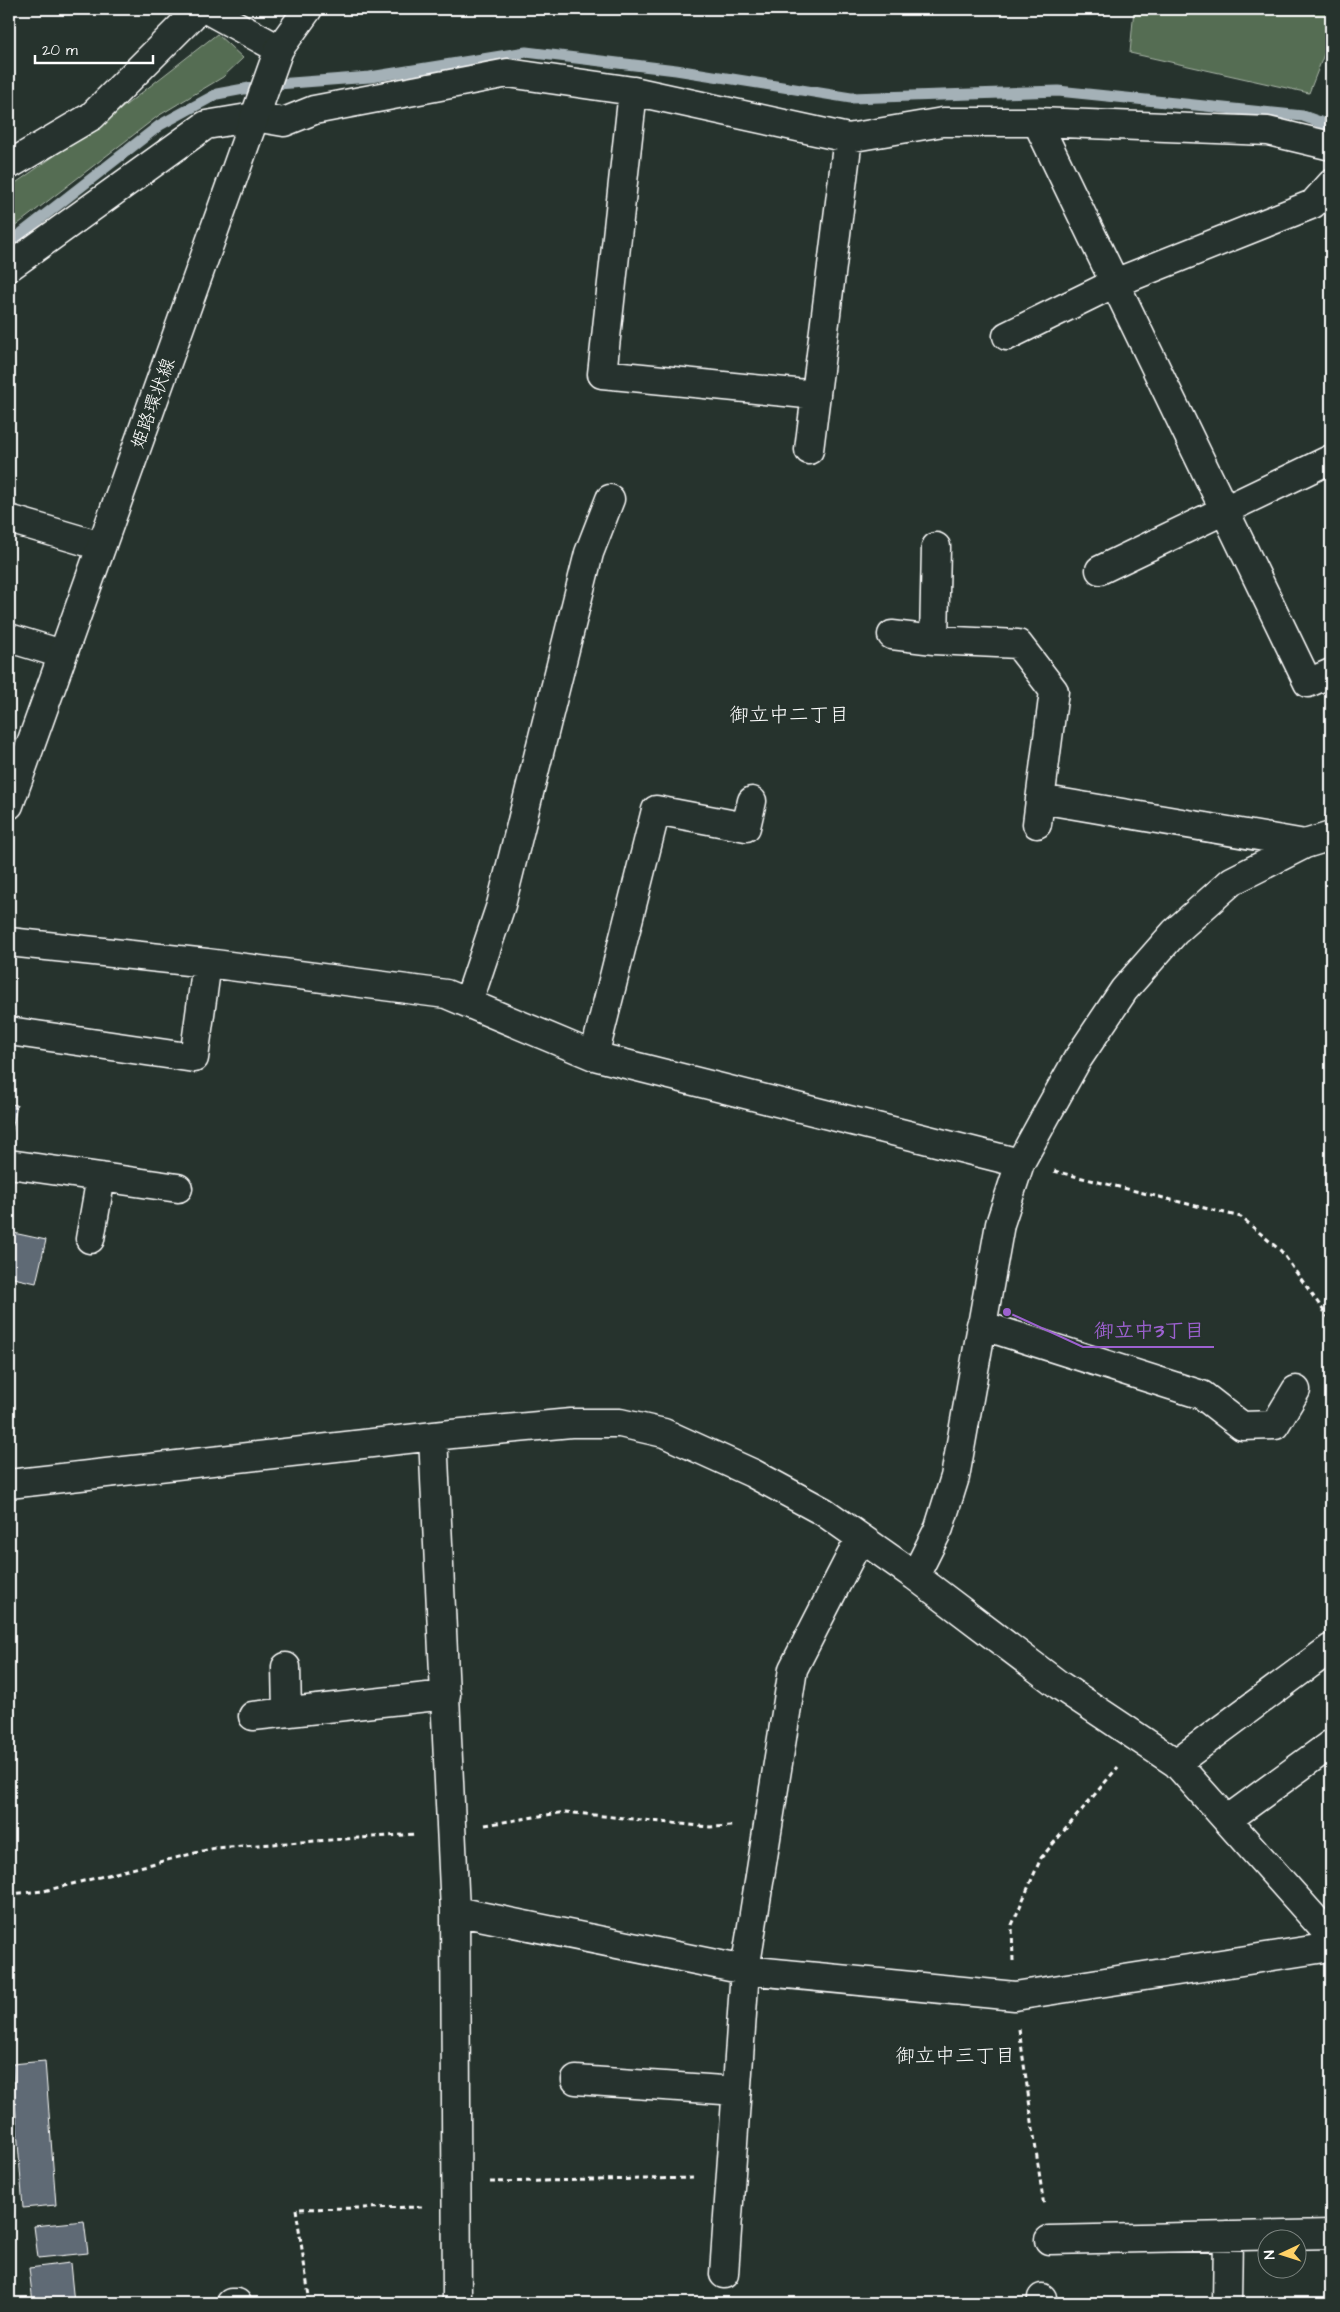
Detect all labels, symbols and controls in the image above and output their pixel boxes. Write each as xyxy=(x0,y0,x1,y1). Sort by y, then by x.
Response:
scale bar xyxy=(35,32,152,64)
text: 20 m xyxy=(42,40,78,61)
street label: 姫路環状線 xyxy=(124,354,182,453)
district label: 御立中二丁目 xyxy=(729,701,849,729)
callout: 御立中3丁目 xyxy=(1083,1312,1214,1347)
text: 御立中3丁目 xyxy=(1094,1317,1204,1345)
district label: 御立中三丁目 xyxy=(895,2042,1015,2070)
north arrow xyxy=(1258,2230,1308,2280)
text: N xyxy=(1260,2250,1280,2260)

